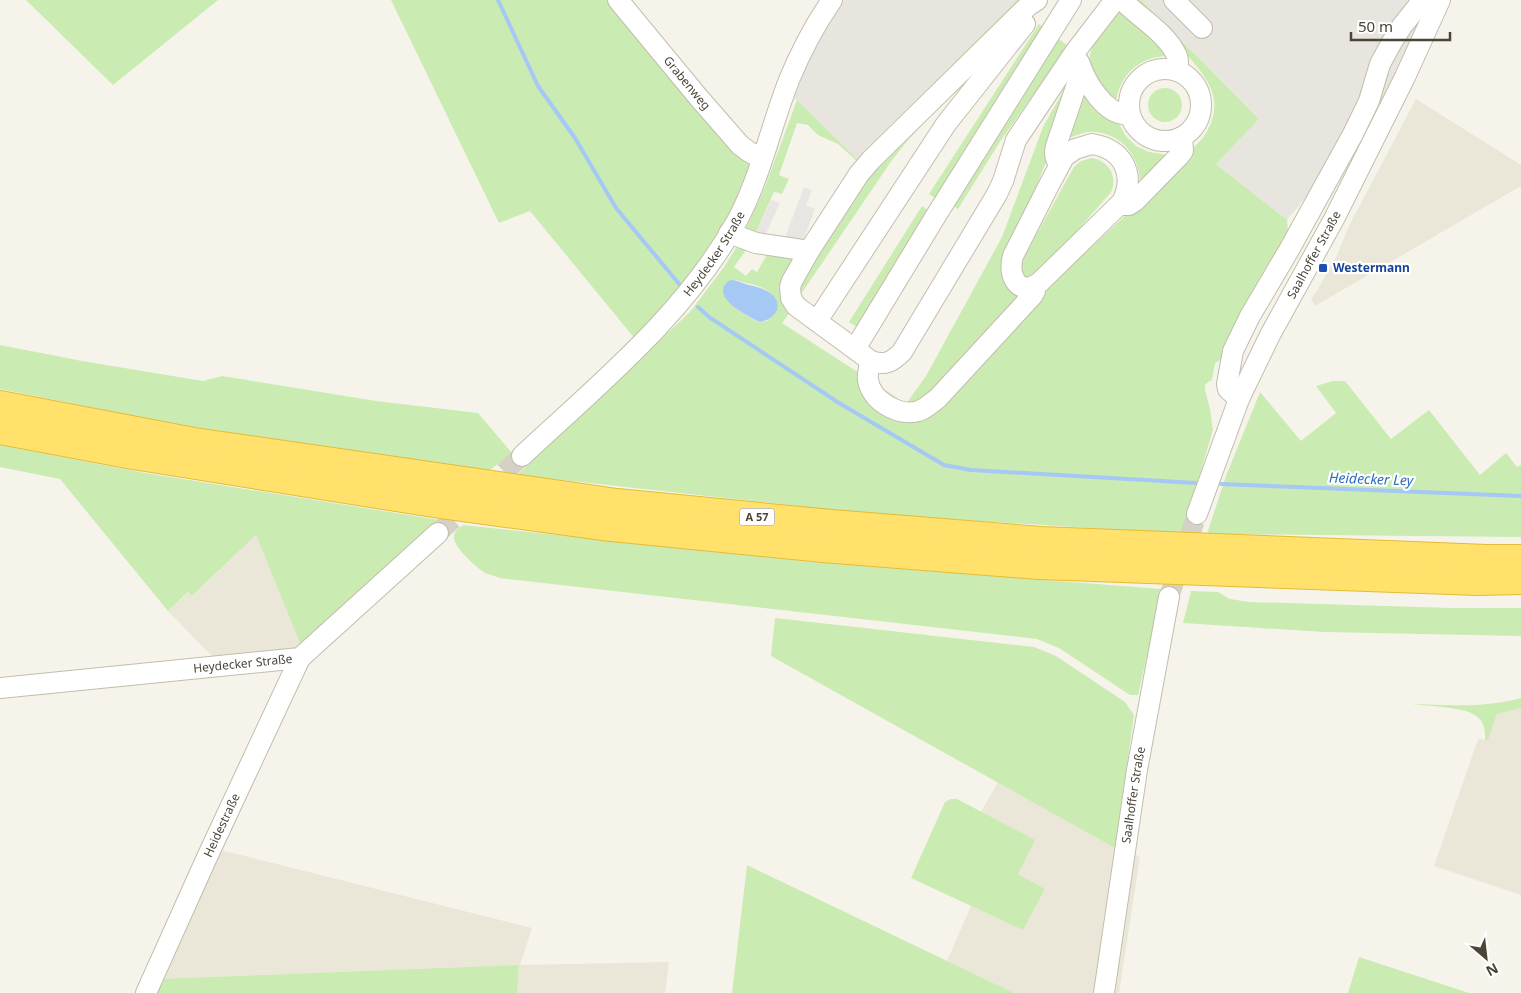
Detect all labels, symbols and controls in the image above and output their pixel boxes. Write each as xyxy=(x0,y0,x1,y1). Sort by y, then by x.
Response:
scale bar xyxy=(1351,10,1450,42)
text: 50 m xyxy=(1358,16,1393,36)
street label: Grabenweg xyxy=(660,52,715,113)
street label: Heydecker Straße xyxy=(679,208,749,300)
street label: Saalhoffer Straße xyxy=(1283,208,1345,302)
place label: Westermann xyxy=(1333,259,1410,276)
marker: Westermann xyxy=(1317,262,1329,274)
water label: Heidecker Ley xyxy=(1329,468,1415,490)
road number: A 57 xyxy=(740,508,774,526)
street label: Heydecker Straße xyxy=(192,650,293,677)
street label: Saalhoffer Straße xyxy=(1117,745,1149,845)
street label: Heidestraße xyxy=(199,790,244,860)
north arrow xyxy=(1461,933,1511,983)
text: N xyxy=(1483,959,1502,981)

